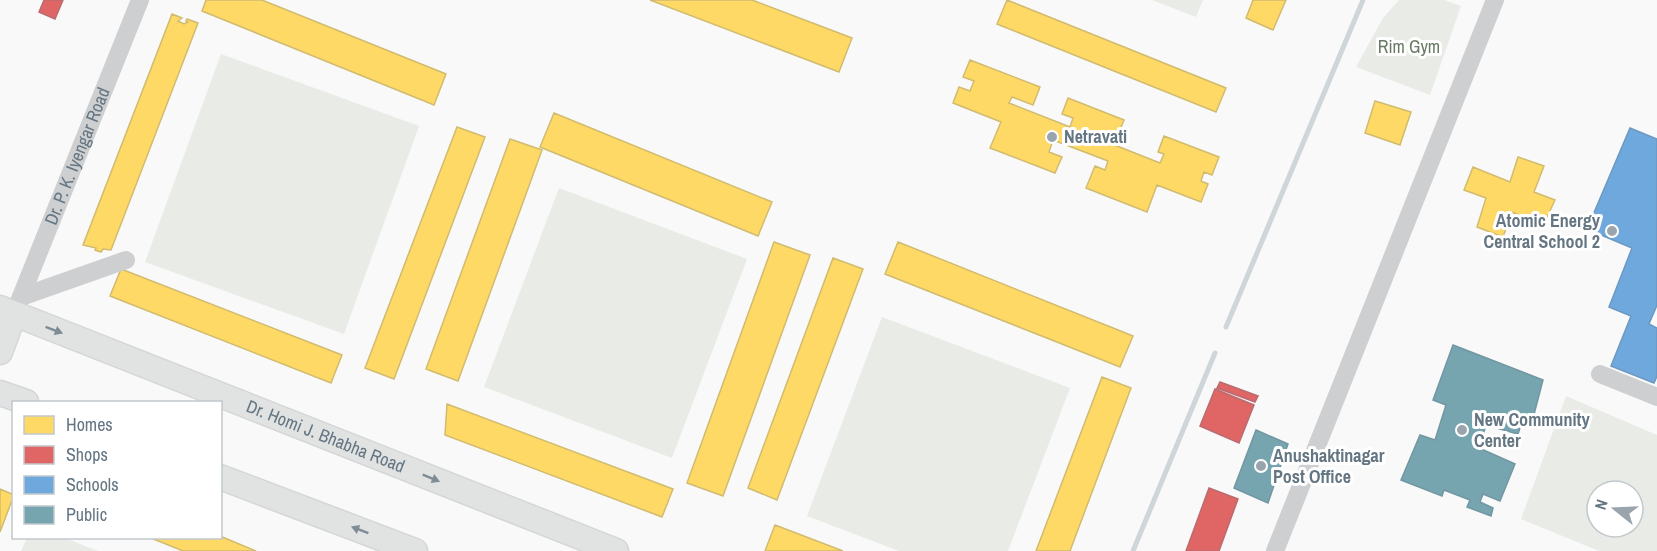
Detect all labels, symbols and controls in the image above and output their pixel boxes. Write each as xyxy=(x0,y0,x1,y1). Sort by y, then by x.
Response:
park label: Rim Gym xyxy=(1378,34,1440,59)
street label: Dr. P. K. Iyengar Road xyxy=(38,84,116,228)
place label: Netravati xyxy=(1064,124,1127,149)
marker: Netravati xyxy=(1045,130,1059,144)
place label: Atomic Energy Central School 2 xyxy=(1484,208,1601,254)
marker: Atomic Energy Central School 2 xyxy=(1605,224,1619,238)
one-way arrow xyxy=(46,325,64,335)
street label: Dr. Homi J. Bhabha Road xyxy=(243,393,409,478)
legend xyxy=(12,401,222,539)
place label: New Community Center xyxy=(1474,407,1590,453)
text: Homes xyxy=(66,412,113,437)
marker: New Community Center xyxy=(1455,423,1469,437)
text: Shops xyxy=(66,442,108,467)
place label: Anushaktinagar Post Office xyxy=(1273,443,1385,489)
marker: Anushaktinagar Post Office xyxy=(1254,459,1268,473)
text: Schools xyxy=(66,472,119,497)
one-way arrow xyxy=(423,473,441,483)
north arrow xyxy=(1585,479,1645,539)
text: N xyxy=(1589,496,1613,512)
text: Public xyxy=(66,502,107,527)
one-way arrow xyxy=(351,525,369,535)

